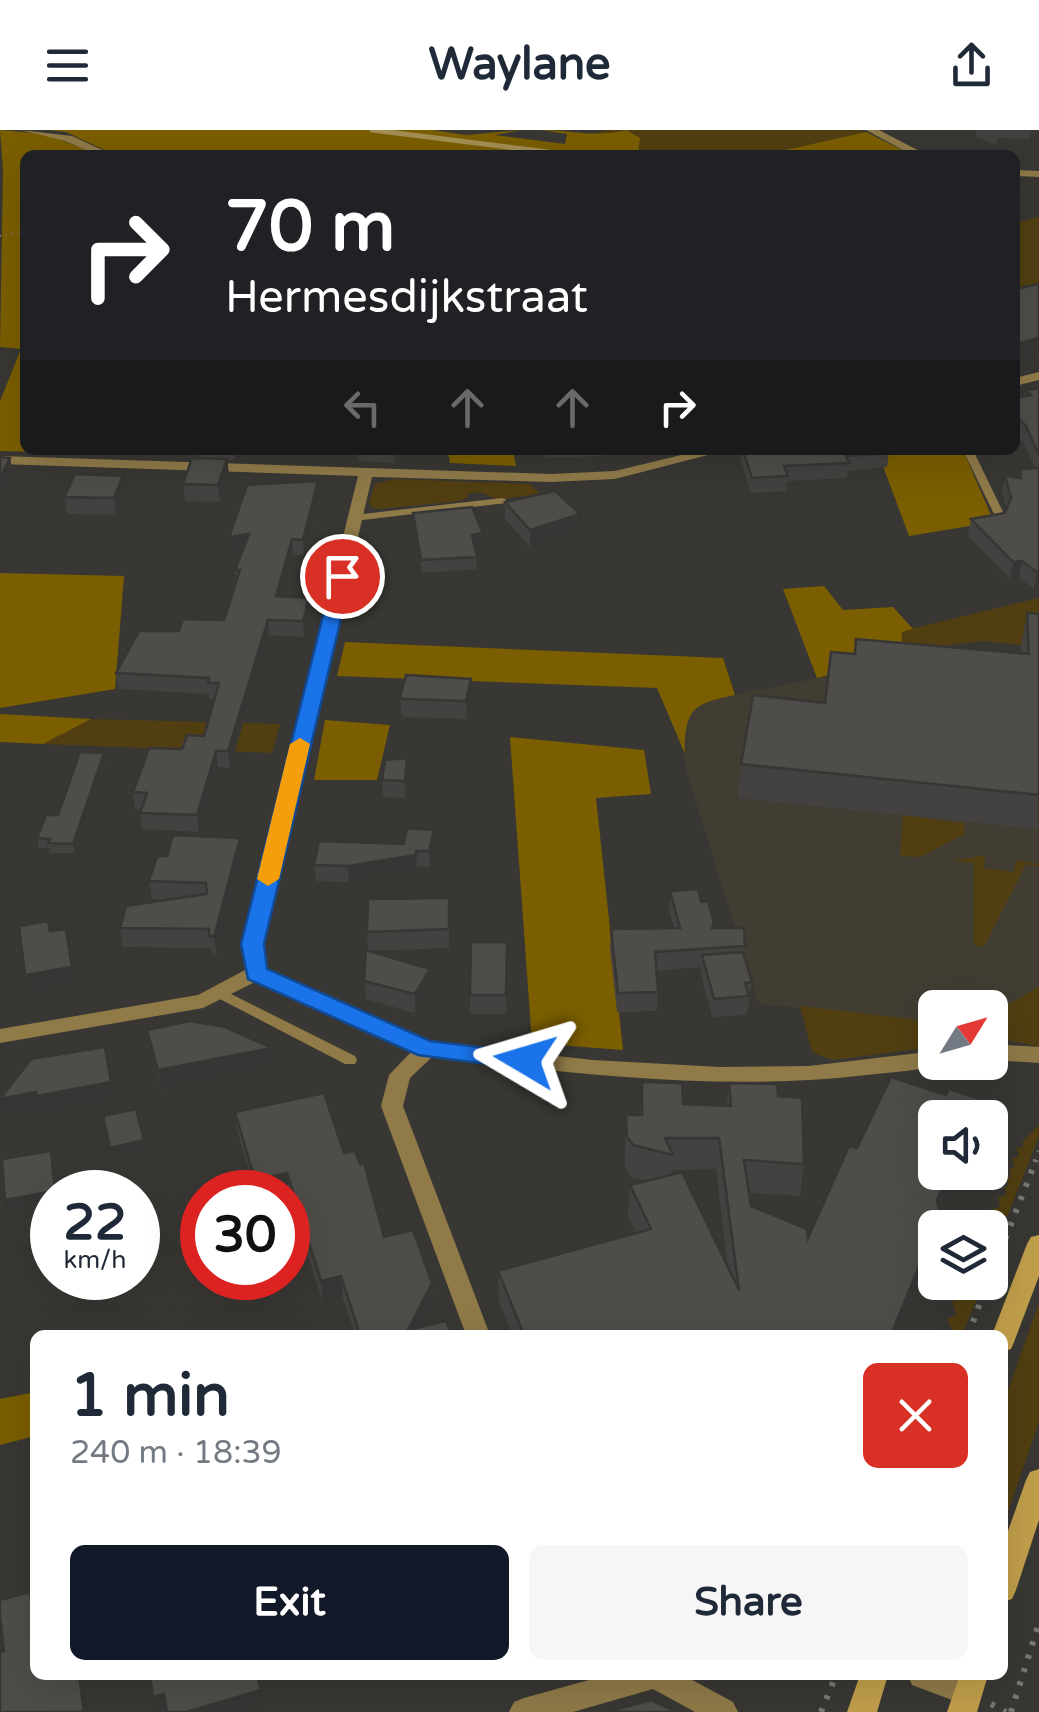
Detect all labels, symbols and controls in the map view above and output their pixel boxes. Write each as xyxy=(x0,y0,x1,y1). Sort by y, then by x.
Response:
icon: menu xyxy=(40,38,95,93)
text: Waylane xyxy=(428,38,611,92)
icon: share xyxy=(944,38,999,93)
text: 70 m xyxy=(225,186,395,270)
icon: right xyxy=(60,190,190,320)
text: Hermesdijkstraat xyxy=(225,271,588,325)
icon: left xyxy=(335,380,390,435)
icon: ahead xyxy=(440,380,495,435)
icon: ahead xyxy=(545,380,600,435)
icon: right xyxy=(650,380,705,435)
pin xyxy=(300,534,385,619)
icon: arrive xyxy=(315,549,370,604)
north arrow xyxy=(918,990,1008,1080)
map controls xyxy=(918,990,1008,1300)
position arrow xyxy=(473,1008,577,1112)
button: sound xyxy=(918,1100,1008,1190)
speed limit sign: 30 xyxy=(180,1170,310,1300)
text: 22 xyxy=(64,1193,126,1253)
button: layers xyxy=(918,1210,1008,1300)
text: km/h xyxy=(64,1245,126,1275)
text: 1 min xyxy=(70,1360,230,1432)
button: close xyxy=(863,1363,968,1468)
text: 240 m · 18:39 xyxy=(70,1434,282,1472)
button: Exit xyxy=(70,1545,509,1660)
button: Share xyxy=(529,1545,968,1660)

